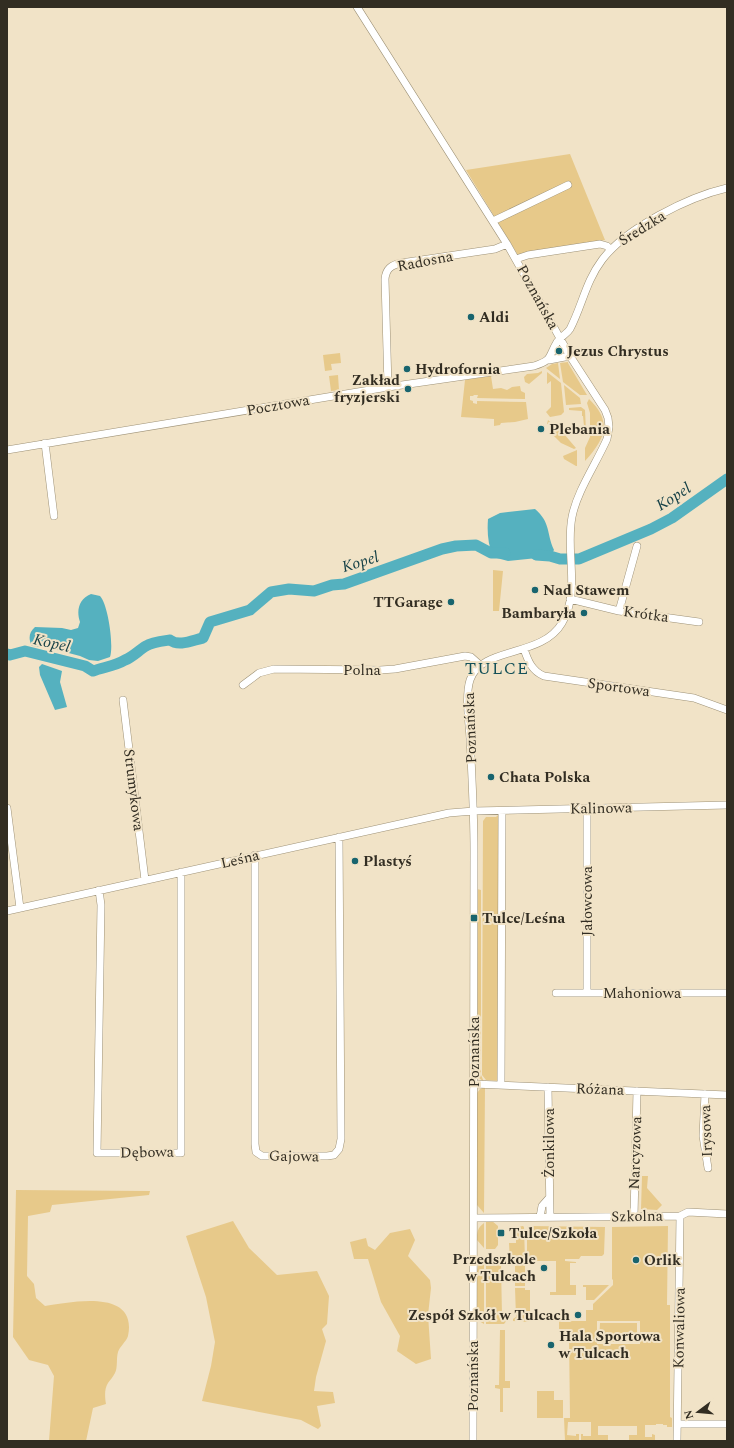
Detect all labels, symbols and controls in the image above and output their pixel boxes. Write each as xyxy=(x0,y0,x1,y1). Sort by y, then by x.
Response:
street label: Średzka xyxy=(614,205,671,252)
street label: Radosna xyxy=(395,245,456,278)
street label: Poznańska xyxy=(510,261,565,335)
place label: Aldi xyxy=(479,306,509,329)
marker: Aldi xyxy=(466,312,476,322)
place label: Jezus Chrystus xyxy=(567,340,669,363)
marker: Jezus Chrystus xyxy=(554,346,564,356)
place label: Hydrofornia xyxy=(415,358,500,381)
marker: Hydrofornia xyxy=(402,364,412,374)
place label: Zakład fryzjerski xyxy=(334,369,400,409)
marker: Zakład fryzjerski xyxy=(403,384,413,394)
street label: Pocztowa xyxy=(245,389,312,422)
place label: Plebania xyxy=(549,418,610,441)
marker: Plebania xyxy=(536,424,546,434)
water label: Kopel xyxy=(651,477,696,517)
water label: Kopel xyxy=(339,545,382,579)
place label: Nad Stawem xyxy=(543,579,630,602)
marker: Nad Stawem xyxy=(530,585,540,595)
place label: TTGarage xyxy=(373,591,443,614)
marker: TTGarage xyxy=(446,597,456,607)
street label: Krótka xyxy=(622,600,671,629)
place label: Bambaryła xyxy=(501,602,576,625)
marker: Bambaryła xyxy=(579,608,589,618)
water label: Kopel xyxy=(31,627,73,659)
district label: TULCE xyxy=(465,656,529,682)
street label: Polna xyxy=(343,659,382,682)
street label: Sportowa xyxy=(586,672,652,703)
street label: Poznańska xyxy=(458,691,483,764)
street label: Strumykowa xyxy=(117,748,150,833)
place label: Chata Polska xyxy=(499,766,591,789)
marker: Chata Polska xyxy=(486,772,496,782)
street label: Kalinowa xyxy=(570,796,633,821)
street label: Leśna xyxy=(218,844,262,875)
place label: Plastyś xyxy=(363,850,412,873)
marker: Plastyś xyxy=(350,856,360,866)
street label: Jałowcowa xyxy=(576,865,599,936)
place label: Tulce/Leśna xyxy=(482,907,566,930)
marker: Tulce/Leśna xyxy=(469,913,479,923)
street label: Mahoniowa xyxy=(603,982,682,1005)
street label: Poznańska xyxy=(463,1016,486,1088)
street label: Różana xyxy=(575,1077,625,1102)
street label: Irysowa xyxy=(694,1104,719,1157)
street label: Żonkilowa xyxy=(538,1107,561,1178)
street label: Narcyzowa xyxy=(623,1115,648,1190)
street label: Dębowa xyxy=(120,1141,175,1164)
street label: Gajowa xyxy=(269,1145,320,1168)
street label: Szkolna xyxy=(611,1205,664,1228)
place label: Tulce/Szkoła xyxy=(509,1222,598,1245)
marker: Tulce/Szkoła xyxy=(496,1228,506,1238)
place label: Przedszkole w Tulcach xyxy=(452,1248,536,1288)
place label: Orlik xyxy=(644,1249,681,1272)
marker: Orlik xyxy=(631,1255,641,1265)
marker: Przedszkole w Tulcach xyxy=(539,1263,549,1273)
street label: Konwaliowa xyxy=(667,1286,692,1369)
place label: Zespół Szkół w Tulcach xyxy=(408,1304,570,1327)
marker: Zespół Szkół w Tulcach xyxy=(573,1310,583,1320)
place label: Hala Sportowa w Tulcach xyxy=(558,1325,661,1365)
street label: Poznańska xyxy=(462,1340,485,1412)
marker: Hala Sportowa w Tulcach xyxy=(546,1340,556,1350)
north arrow xyxy=(678,1392,718,1432)
text: N xyxy=(679,1408,698,1421)

